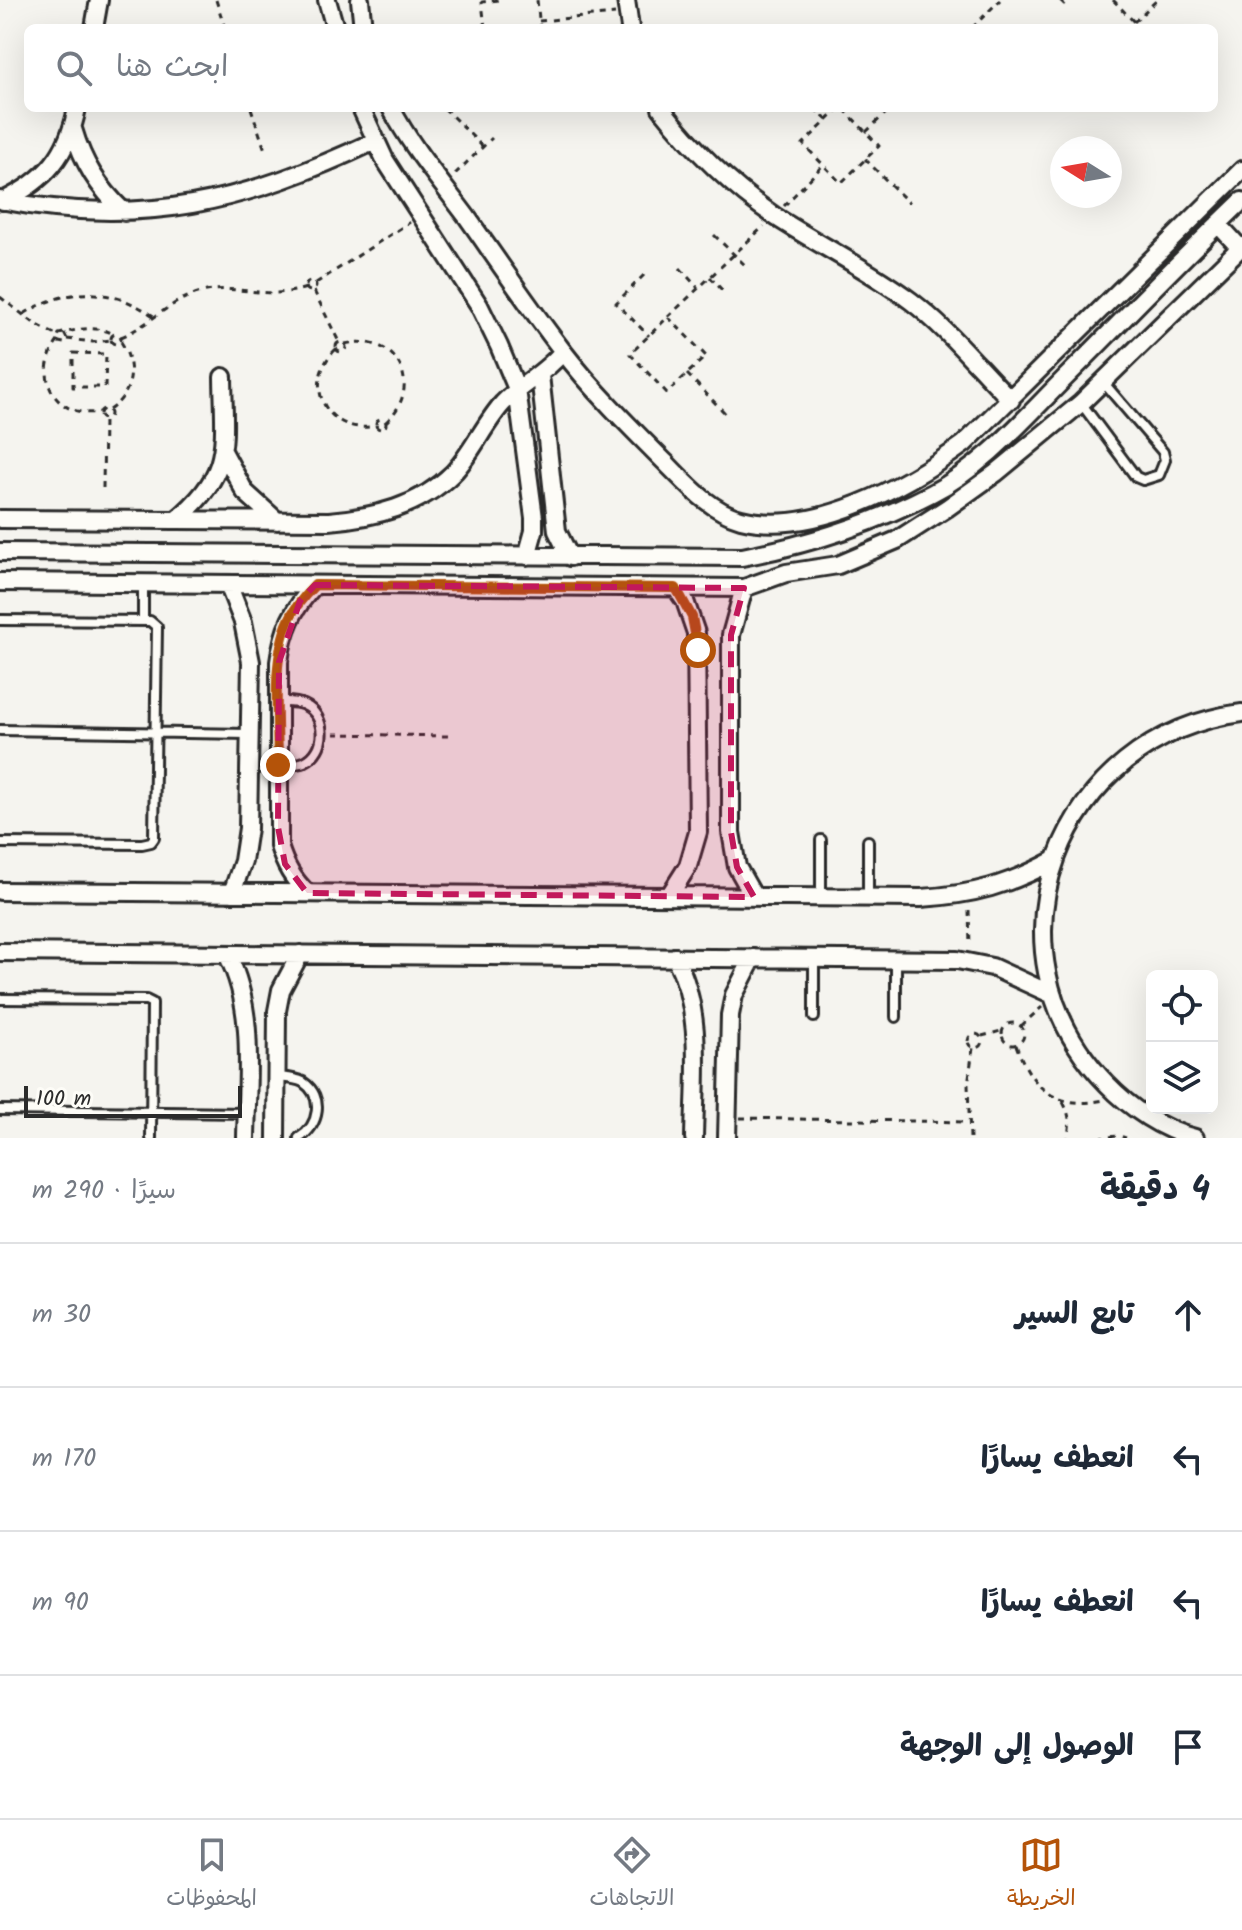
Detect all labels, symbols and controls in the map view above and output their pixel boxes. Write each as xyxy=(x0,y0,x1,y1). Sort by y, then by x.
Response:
search box xyxy=(24,24,1218,112)
text: ابحث هنا xyxy=(116,44,228,92)
icon: search xyxy=(52,46,96,90)
north arrow xyxy=(1050,136,1122,208)
route start xyxy=(680,632,716,668)
route end xyxy=(260,747,296,783)
map controls xyxy=(1146,970,1218,1114)
button: locate xyxy=(1146,970,1218,1042)
button: layers xyxy=(1146,1042,1218,1114)
scale bar xyxy=(24,1082,242,1118)
text: 100 m xyxy=(36,1082,91,1117)
text: 4 دقيقة xyxy=(1100,1163,1210,1217)
text: سيرًا · 290 m xyxy=(32,1170,176,1212)
text: تابع السير xyxy=(1016,1291,1134,1339)
icon: ahead xyxy=(1166,1293,1210,1337)
text: 30 m xyxy=(32,1294,91,1336)
text: انعطف يسارًا xyxy=(981,1435,1134,1483)
icon: left xyxy=(1166,1437,1210,1481)
text: 170 m xyxy=(32,1438,96,1480)
text: انعطف يسارًا xyxy=(981,1579,1134,1627)
icon: left xyxy=(1166,1581,1210,1625)
text: 90 m xyxy=(32,1582,89,1624)
text: الوصول إلى الوجهة xyxy=(900,1723,1134,1771)
icon: arrive xyxy=(1166,1725,1210,1769)
tab: المحفوظات xyxy=(166,1833,257,1917)
tab: الاتجاهات xyxy=(590,1833,674,1917)
tab: الخريطة xyxy=(1007,1833,1076,1917)

